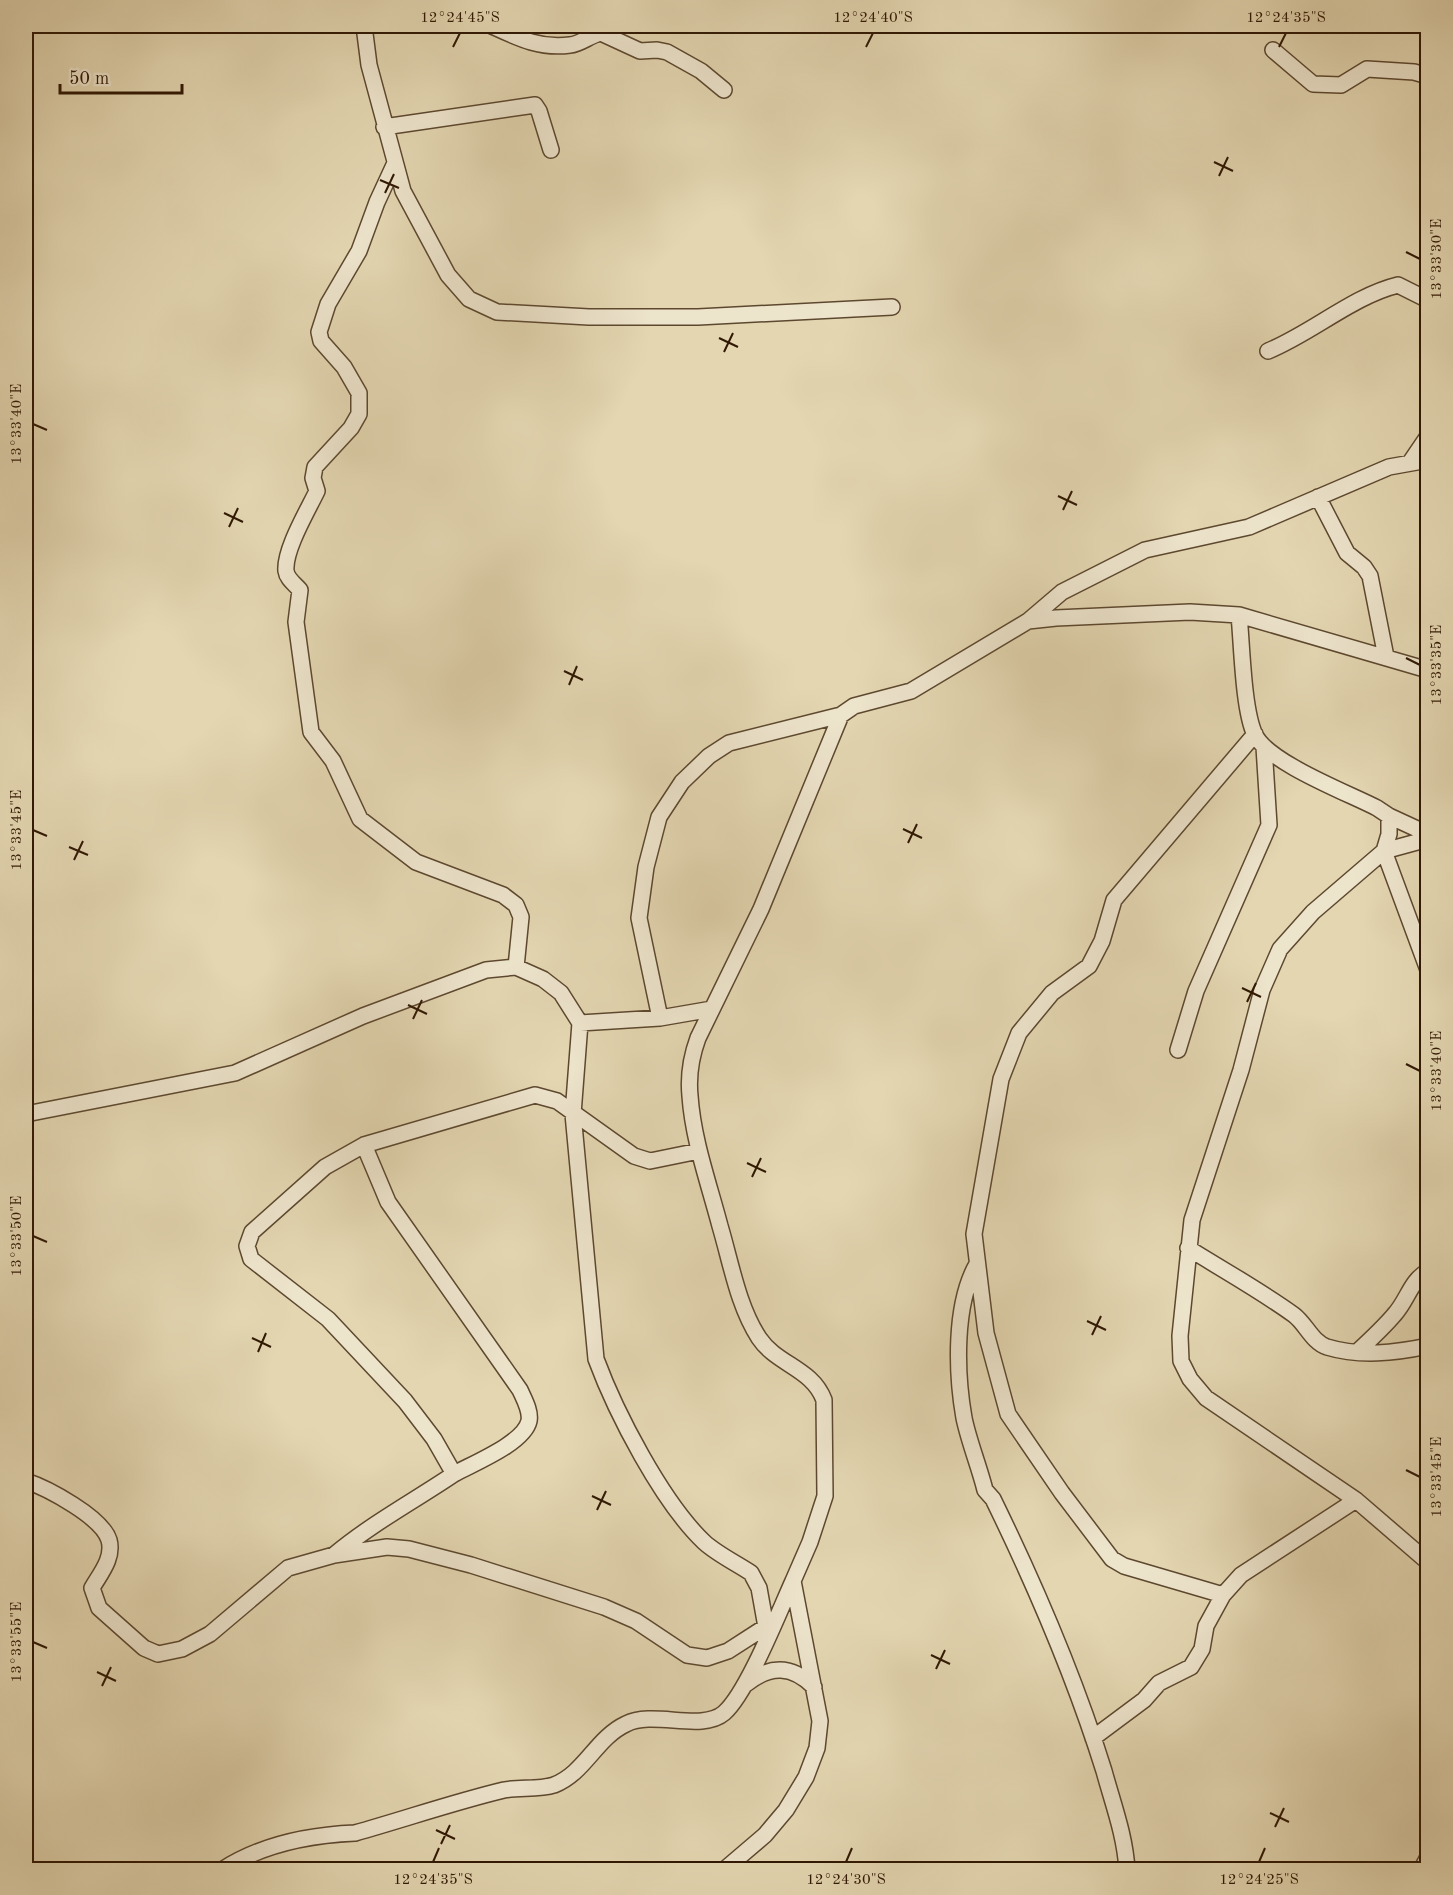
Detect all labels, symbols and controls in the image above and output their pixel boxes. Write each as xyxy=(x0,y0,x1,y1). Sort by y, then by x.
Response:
text: 12°24'45"S xyxy=(420,11,500,26)
text: 12°24'40"S xyxy=(833,11,913,26)
text: 12°24'35"S xyxy=(1246,11,1326,26)
scale bar xyxy=(60,57,182,95)
text: 50 m xyxy=(69,70,109,88)
text: 13°33'30"E xyxy=(1430,219,1445,299)
text: 13°33'40"E xyxy=(10,384,25,464)
text: 13°33'35"E xyxy=(1430,625,1445,705)
text: 13°33'45"E xyxy=(10,790,25,870)
text: 13°33'40"E xyxy=(1430,1031,1445,1111)
text: 13°33'50"E xyxy=(10,1196,25,1276)
text: 13°33'45"E xyxy=(1430,1437,1445,1517)
text: 13°33'55"E xyxy=(10,1602,25,1682)
text: 12°24'35"S xyxy=(393,1873,473,1888)
text: 12°24'30"S xyxy=(806,1873,886,1888)
text: 12°24'25"S xyxy=(1219,1873,1299,1888)

